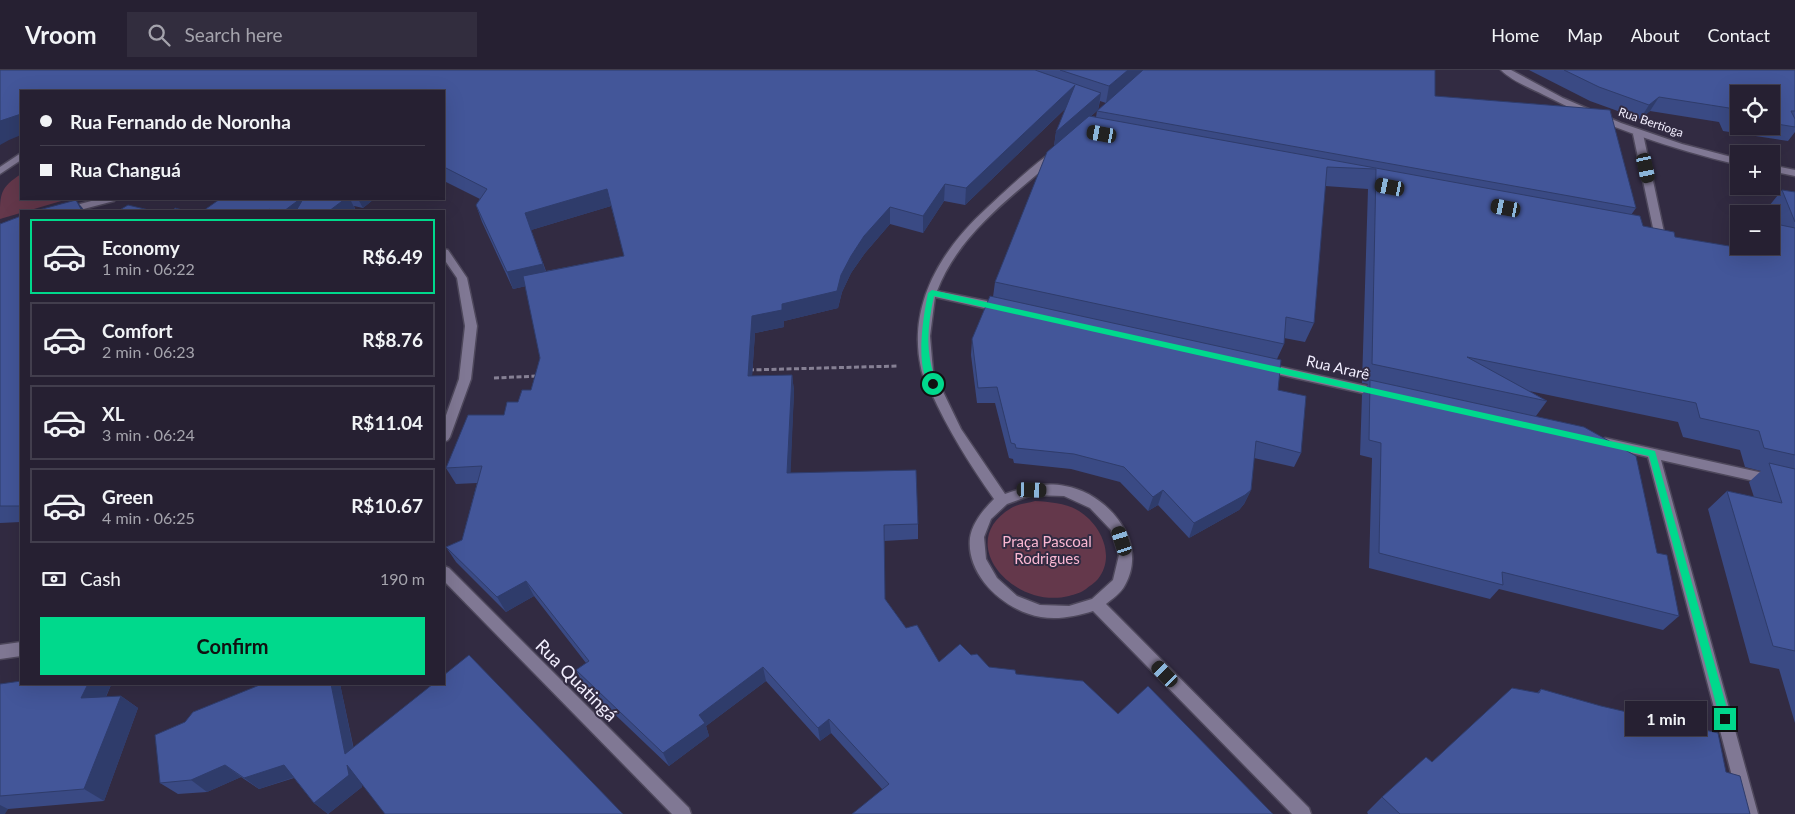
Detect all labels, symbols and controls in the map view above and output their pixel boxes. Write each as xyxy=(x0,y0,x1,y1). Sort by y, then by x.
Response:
search box xyxy=(127,12,477,57)
text: Vroom xyxy=(25,20,97,49)
icon: search xyxy=(145,21,173,49)
text: Search here xyxy=(185,23,283,46)
text: Home xyxy=(1491,24,1539,46)
text: Map xyxy=(1567,24,1603,46)
text: About xyxy=(1631,24,1680,46)
text: Contact xyxy=(1708,24,1770,46)
map controls xyxy=(1730,85,1780,255)
button: locate xyxy=(1730,85,1780,135)
street label: Rua Bertioga xyxy=(1617,104,1685,140)
text: Rua Fernando de Noronha xyxy=(70,110,291,133)
car xyxy=(1085,124,1118,144)
button: + xyxy=(1730,145,1780,195)
car xyxy=(1635,152,1656,184)
text: Rua Changuá xyxy=(70,158,181,181)
car xyxy=(1373,177,1406,197)
car xyxy=(1489,198,1522,218)
button: − xyxy=(1730,205,1780,255)
icon: car xyxy=(42,234,87,279)
text: Economy xyxy=(102,236,180,259)
text: R$6.49 xyxy=(362,245,423,268)
text: 1 min · 06:22 xyxy=(102,259,195,278)
icon: car xyxy=(42,317,87,362)
text: Comfort xyxy=(102,319,173,342)
text: R$8.76 xyxy=(362,328,423,351)
text: 2 min · 06:23 xyxy=(102,342,195,361)
street label: Rua Ararê xyxy=(1305,351,1371,383)
route start xyxy=(922,373,944,395)
icon: car xyxy=(42,400,87,445)
text: XL xyxy=(102,402,125,425)
text: R$11.04 xyxy=(351,411,423,434)
text: 3 min · 06:24 xyxy=(102,425,195,444)
car xyxy=(1016,482,1047,498)
icon: car xyxy=(42,483,87,528)
text: Green xyxy=(102,485,153,508)
text: R$10.67 xyxy=(351,494,423,517)
text: 4 min · 06:25 xyxy=(102,508,195,527)
car xyxy=(1110,524,1133,558)
park label: Praça Pascoal Rodrigues xyxy=(1002,532,1092,567)
icon: cash xyxy=(40,565,68,593)
text: Cash xyxy=(80,567,121,590)
text: 190 m xyxy=(380,569,425,588)
button: Confirm xyxy=(40,617,425,675)
street label: Rua Quatingá xyxy=(531,634,623,726)
car xyxy=(1149,658,1180,690)
callout: 1 min xyxy=(1625,702,1708,736)
route end xyxy=(1714,708,1736,730)
text: 1 min xyxy=(1646,709,1686,728)

